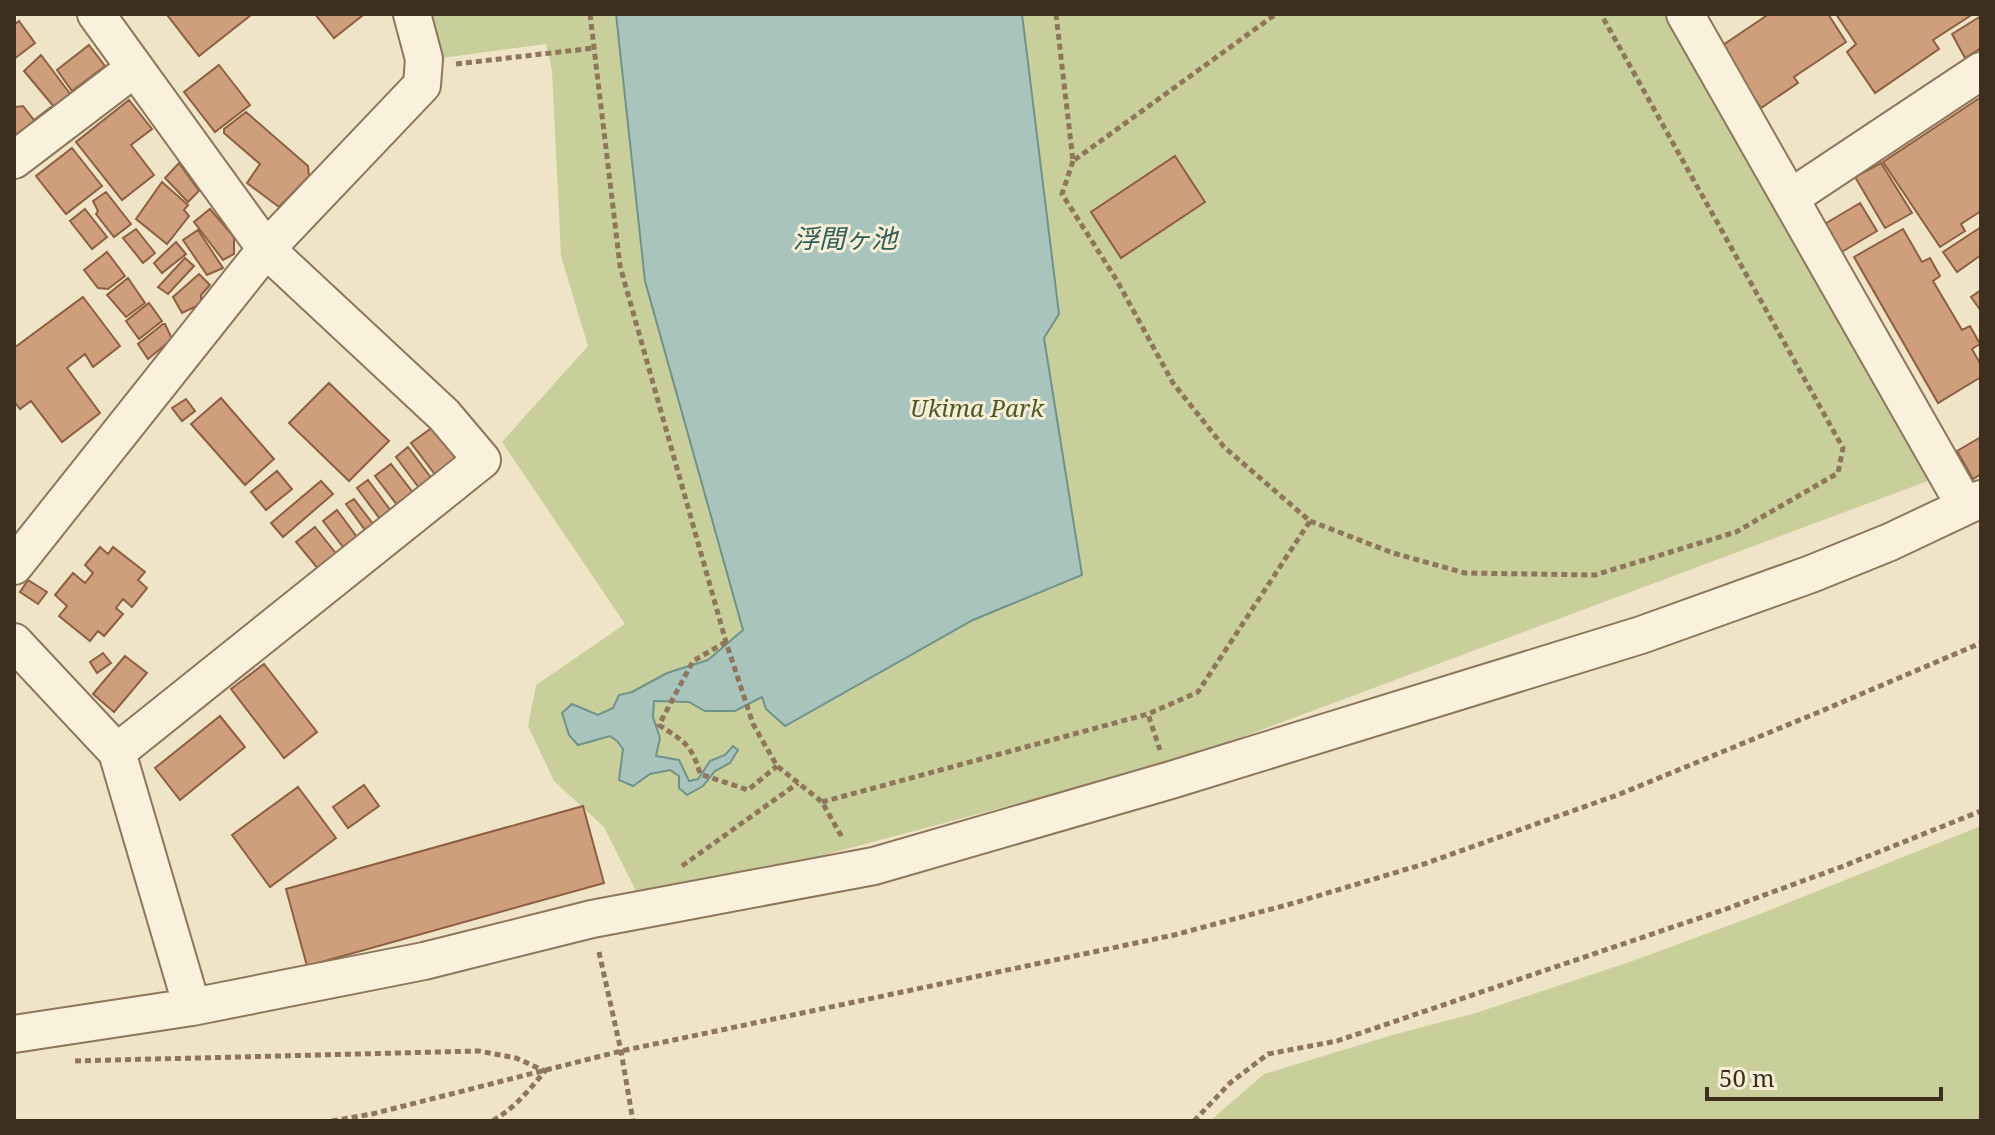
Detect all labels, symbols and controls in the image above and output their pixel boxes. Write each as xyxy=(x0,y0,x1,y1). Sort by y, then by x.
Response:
water label: 浮間ヶ池 xyxy=(793,220,900,256)
park label: Ukima Park xyxy=(910,391,1045,424)
scale bar xyxy=(1707,1051,1941,1101)
text: 50 m xyxy=(1719,1061,1775,1094)

